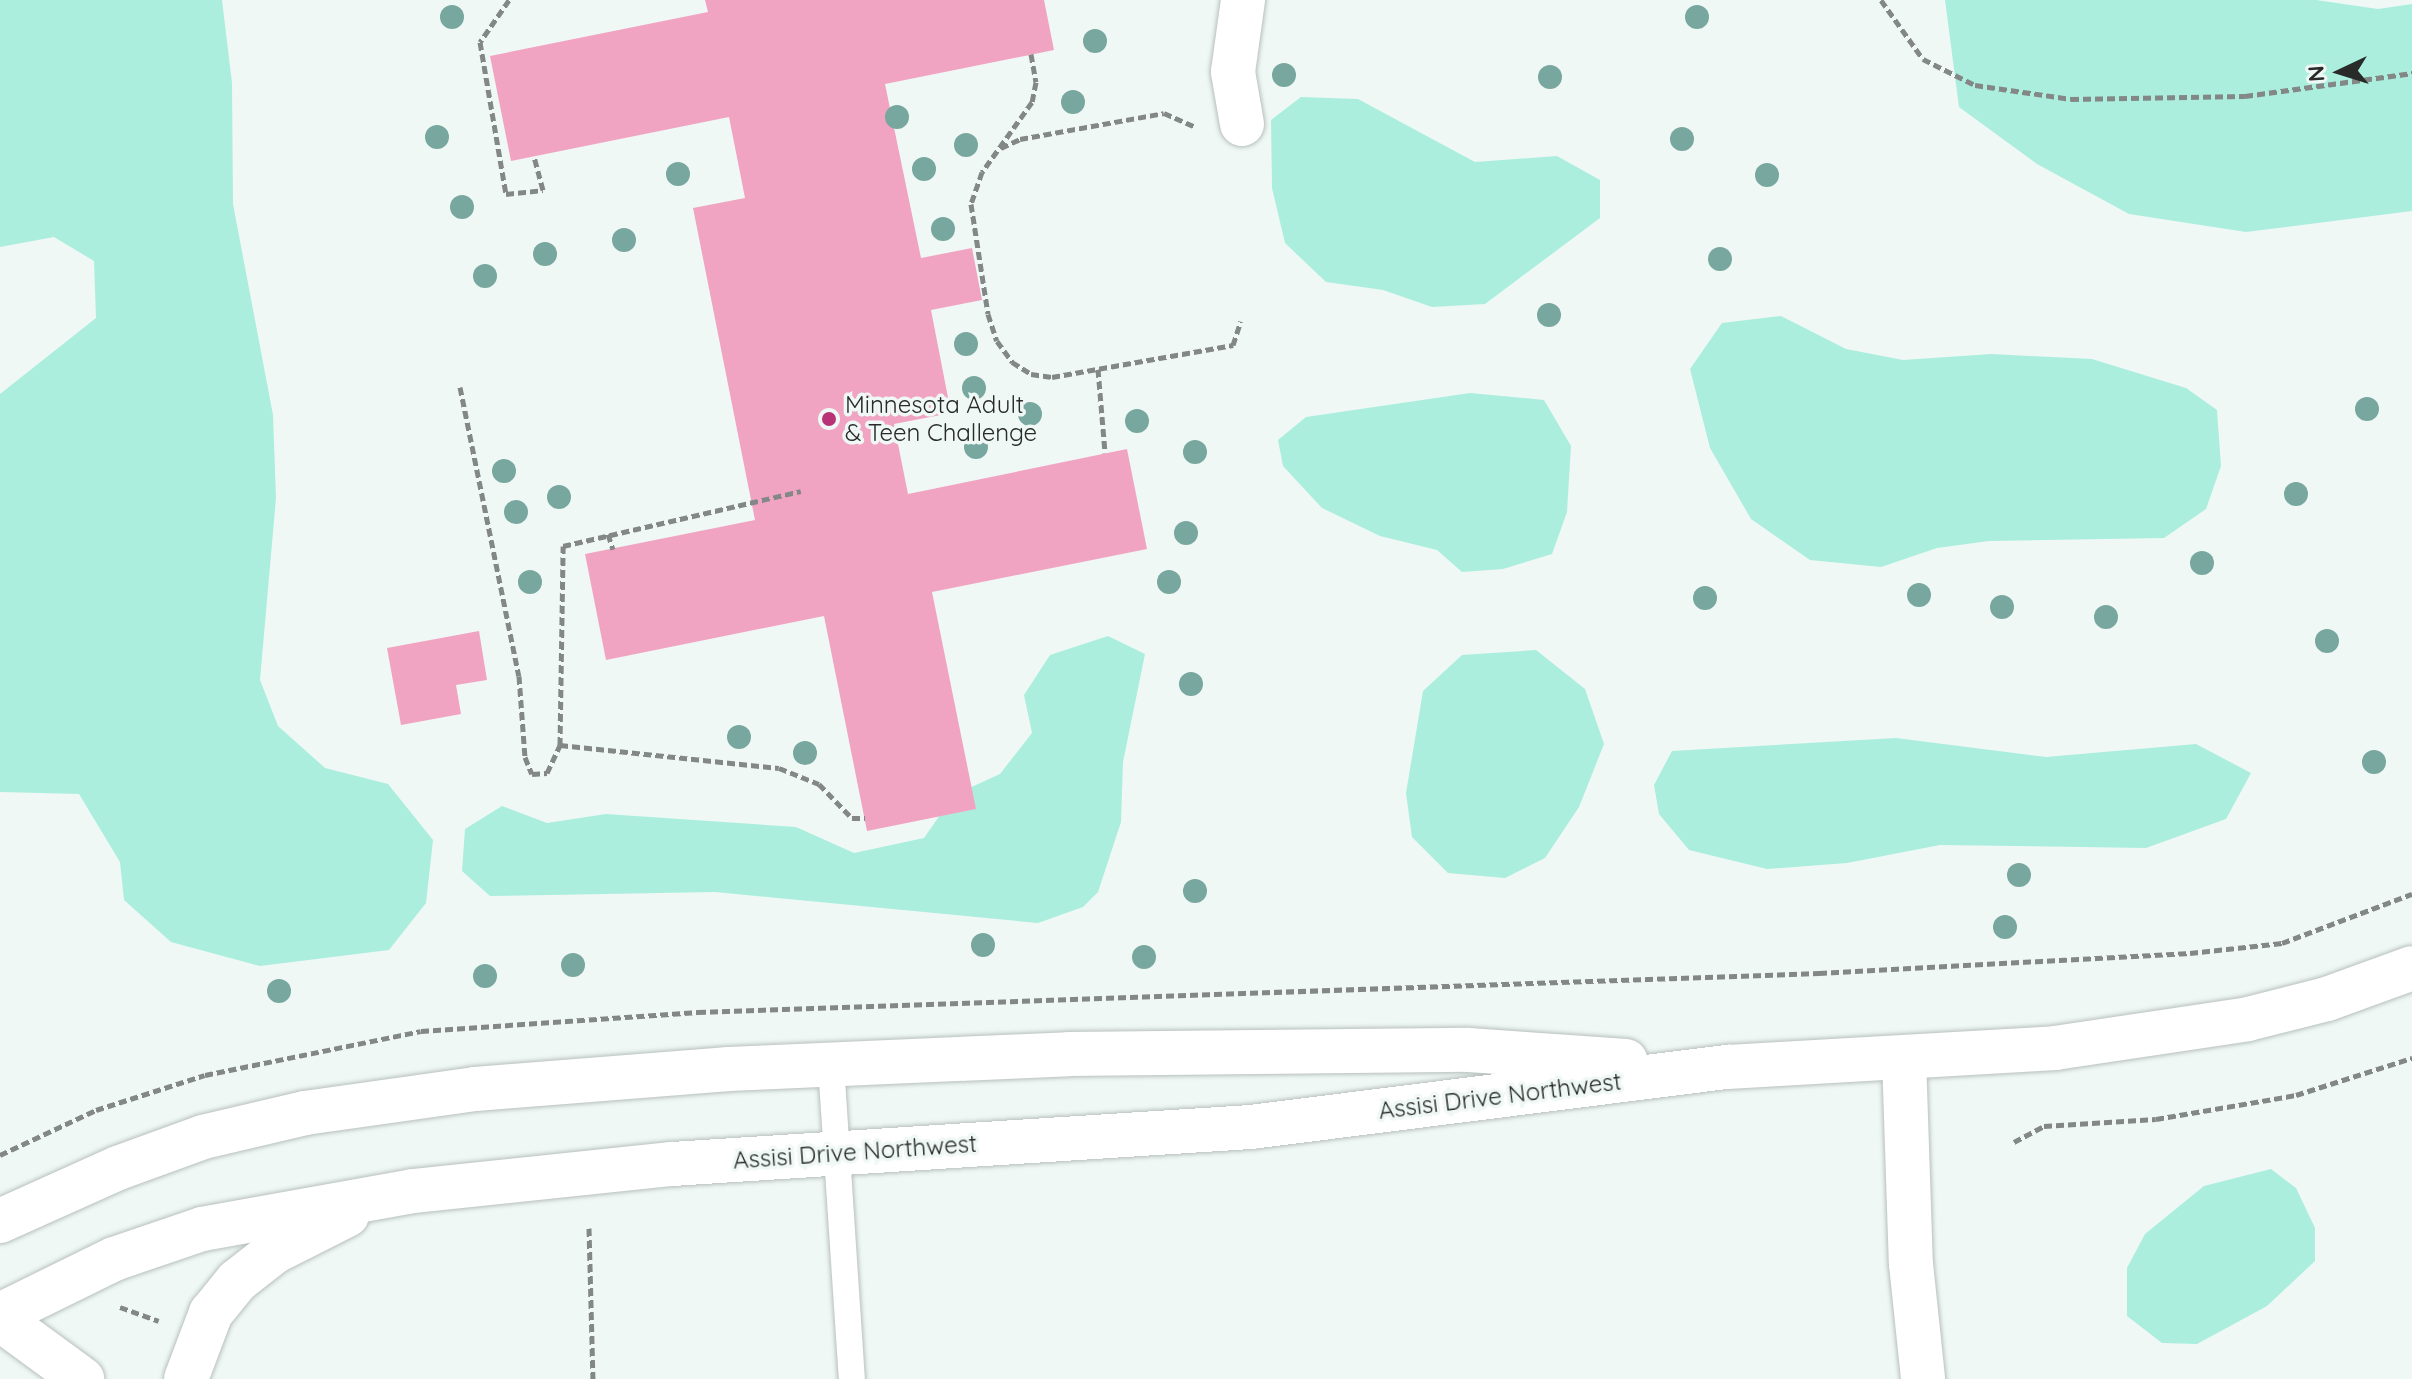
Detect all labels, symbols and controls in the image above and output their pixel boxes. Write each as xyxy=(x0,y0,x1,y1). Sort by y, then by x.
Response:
north arrow xyxy=(2300,32,2380,112)
text: N xyxy=(2302,65,2331,83)
place label: Minnesota Adult & Teen Challenge xyxy=(845,391,1037,447)
marker: Minnesota Adult & Teen Challenge xyxy=(820,410,838,428)
street label: Assisi Drive Northwest xyxy=(1377,1067,1623,1125)
street label: Assisi Drive Northwest xyxy=(732,1129,978,1175)

